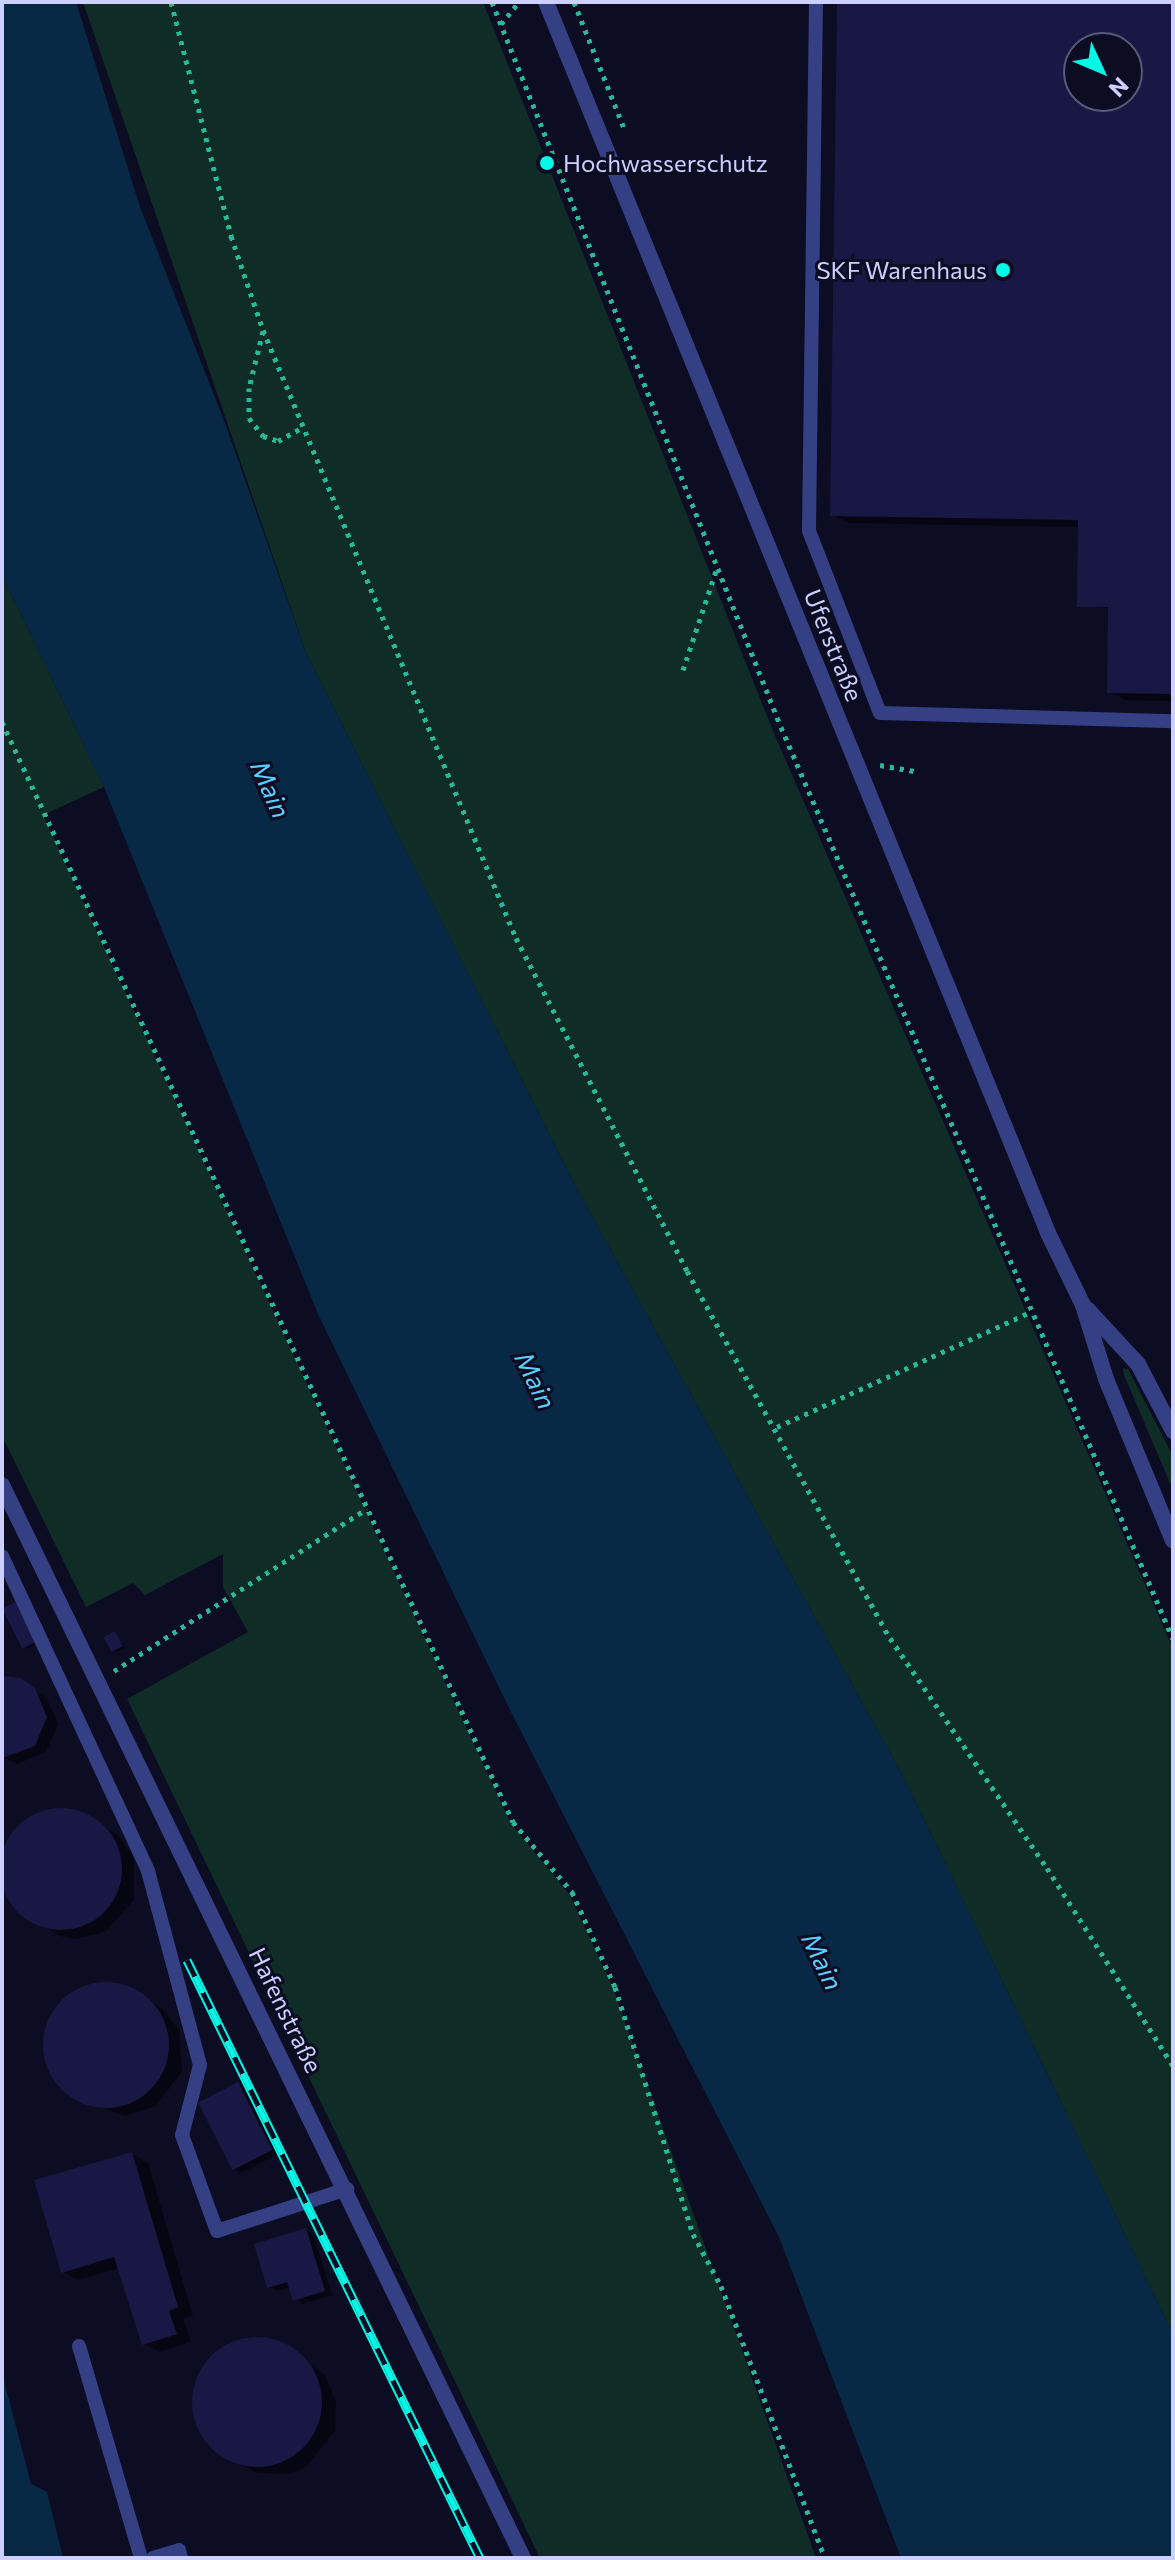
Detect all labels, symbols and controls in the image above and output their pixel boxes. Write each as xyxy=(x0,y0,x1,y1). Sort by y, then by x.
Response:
north arrow xyxy=(1063,32,1143,112)
text: N xyxy=(1104,72,1135,103)
place label: Hochwasserschutz xyxy=(563,149,768,177)
marker: Hochwasserschutz xyxy=(538,154,556,172)
place label: SKF Warenhaus xyxy=(816,256,987,284)
marker: SKF Warenhaus xyxy=(994,261,1012,279)
street label: Uferstraße xyxy=(799,585,869,705)
water label: Main xyxy=(245,755,297,823)
water label: Main xyxy=(509,1346,563,1414)
water label: Main xyxy=(796,1927,850,1995)
street label: Hafenstraße xyxy=(243,1943,329,2077)

